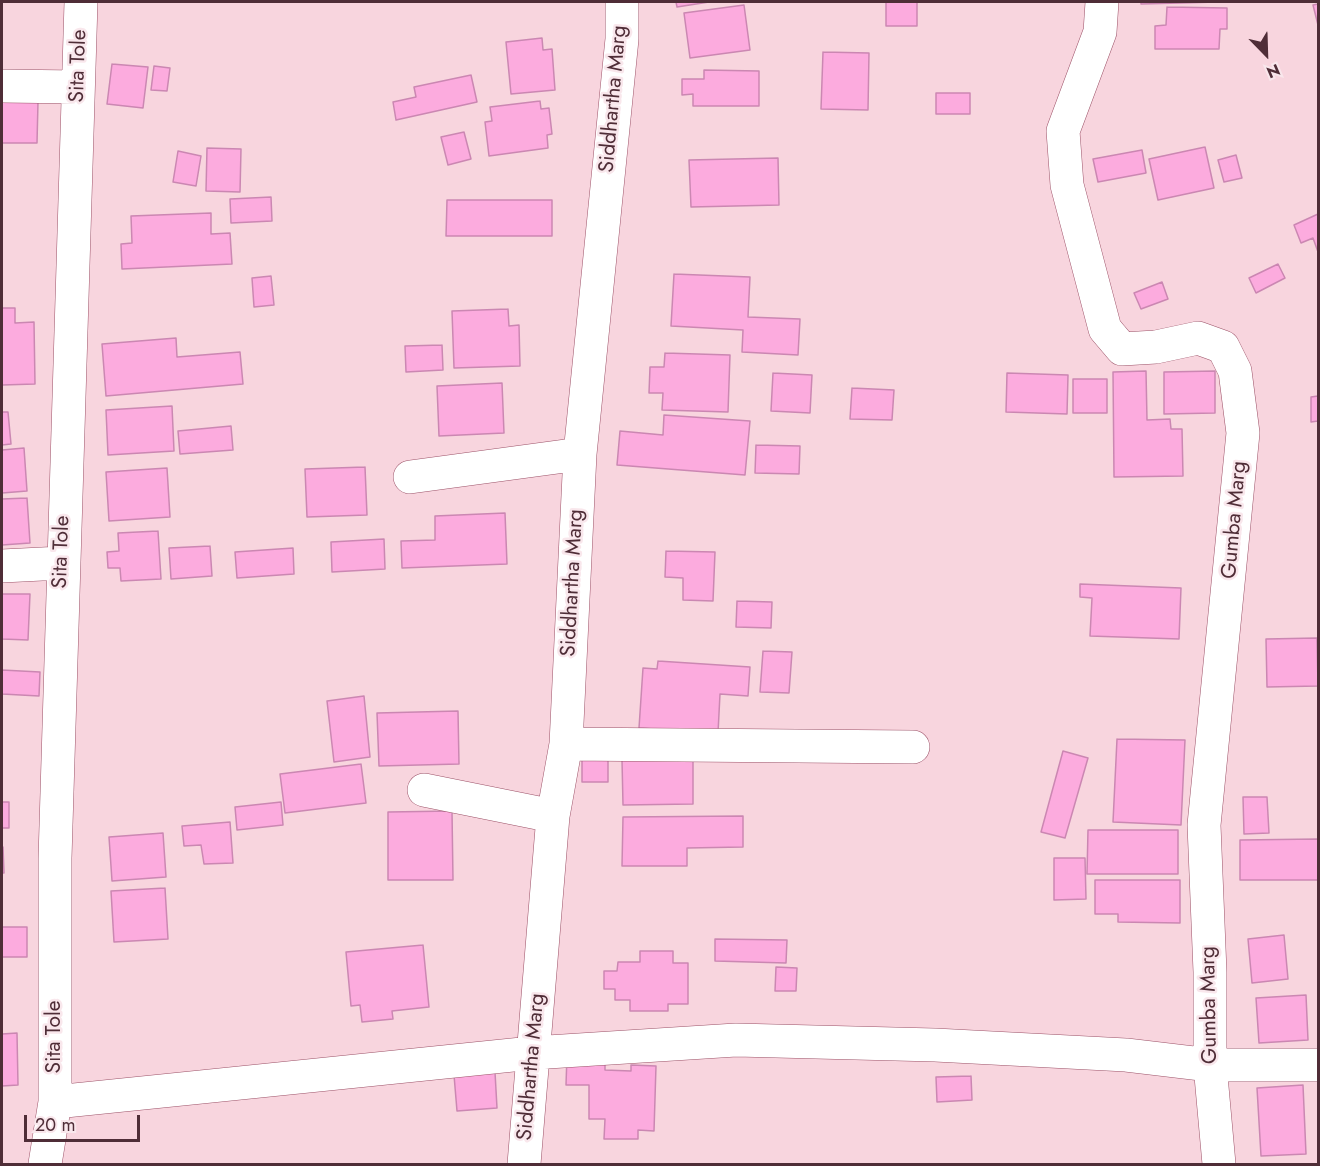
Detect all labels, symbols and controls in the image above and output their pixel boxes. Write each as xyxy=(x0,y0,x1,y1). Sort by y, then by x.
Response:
street label: Siddhartha Marg xyxy=(595,24,633,174)
north arrow xyxy=(1236,24,1296,84)
street label: Sita Tole xyxy=(65,29,93,103)
text: N xyxy=(1263,58,1284,84)
street label: Gumba Marg xyxy=(1217,460,1253,580)
street label: Siddhartha Marg xyxy=(557,509,589,657)
street label: Sita Tole xyxy=(48,515,76,589)
street label: Gumba Marg xyxy=(1196,946,1224,1064)
street label: Siddhartha Marg xyxy=(513,992,551,1142)
street label: Sita Tole xyxy=(42,1000,68,1074)
scale bar xyxy=(27,1103,142,1141)
text: 20 m xyxy=(35,1112,75,1138)

